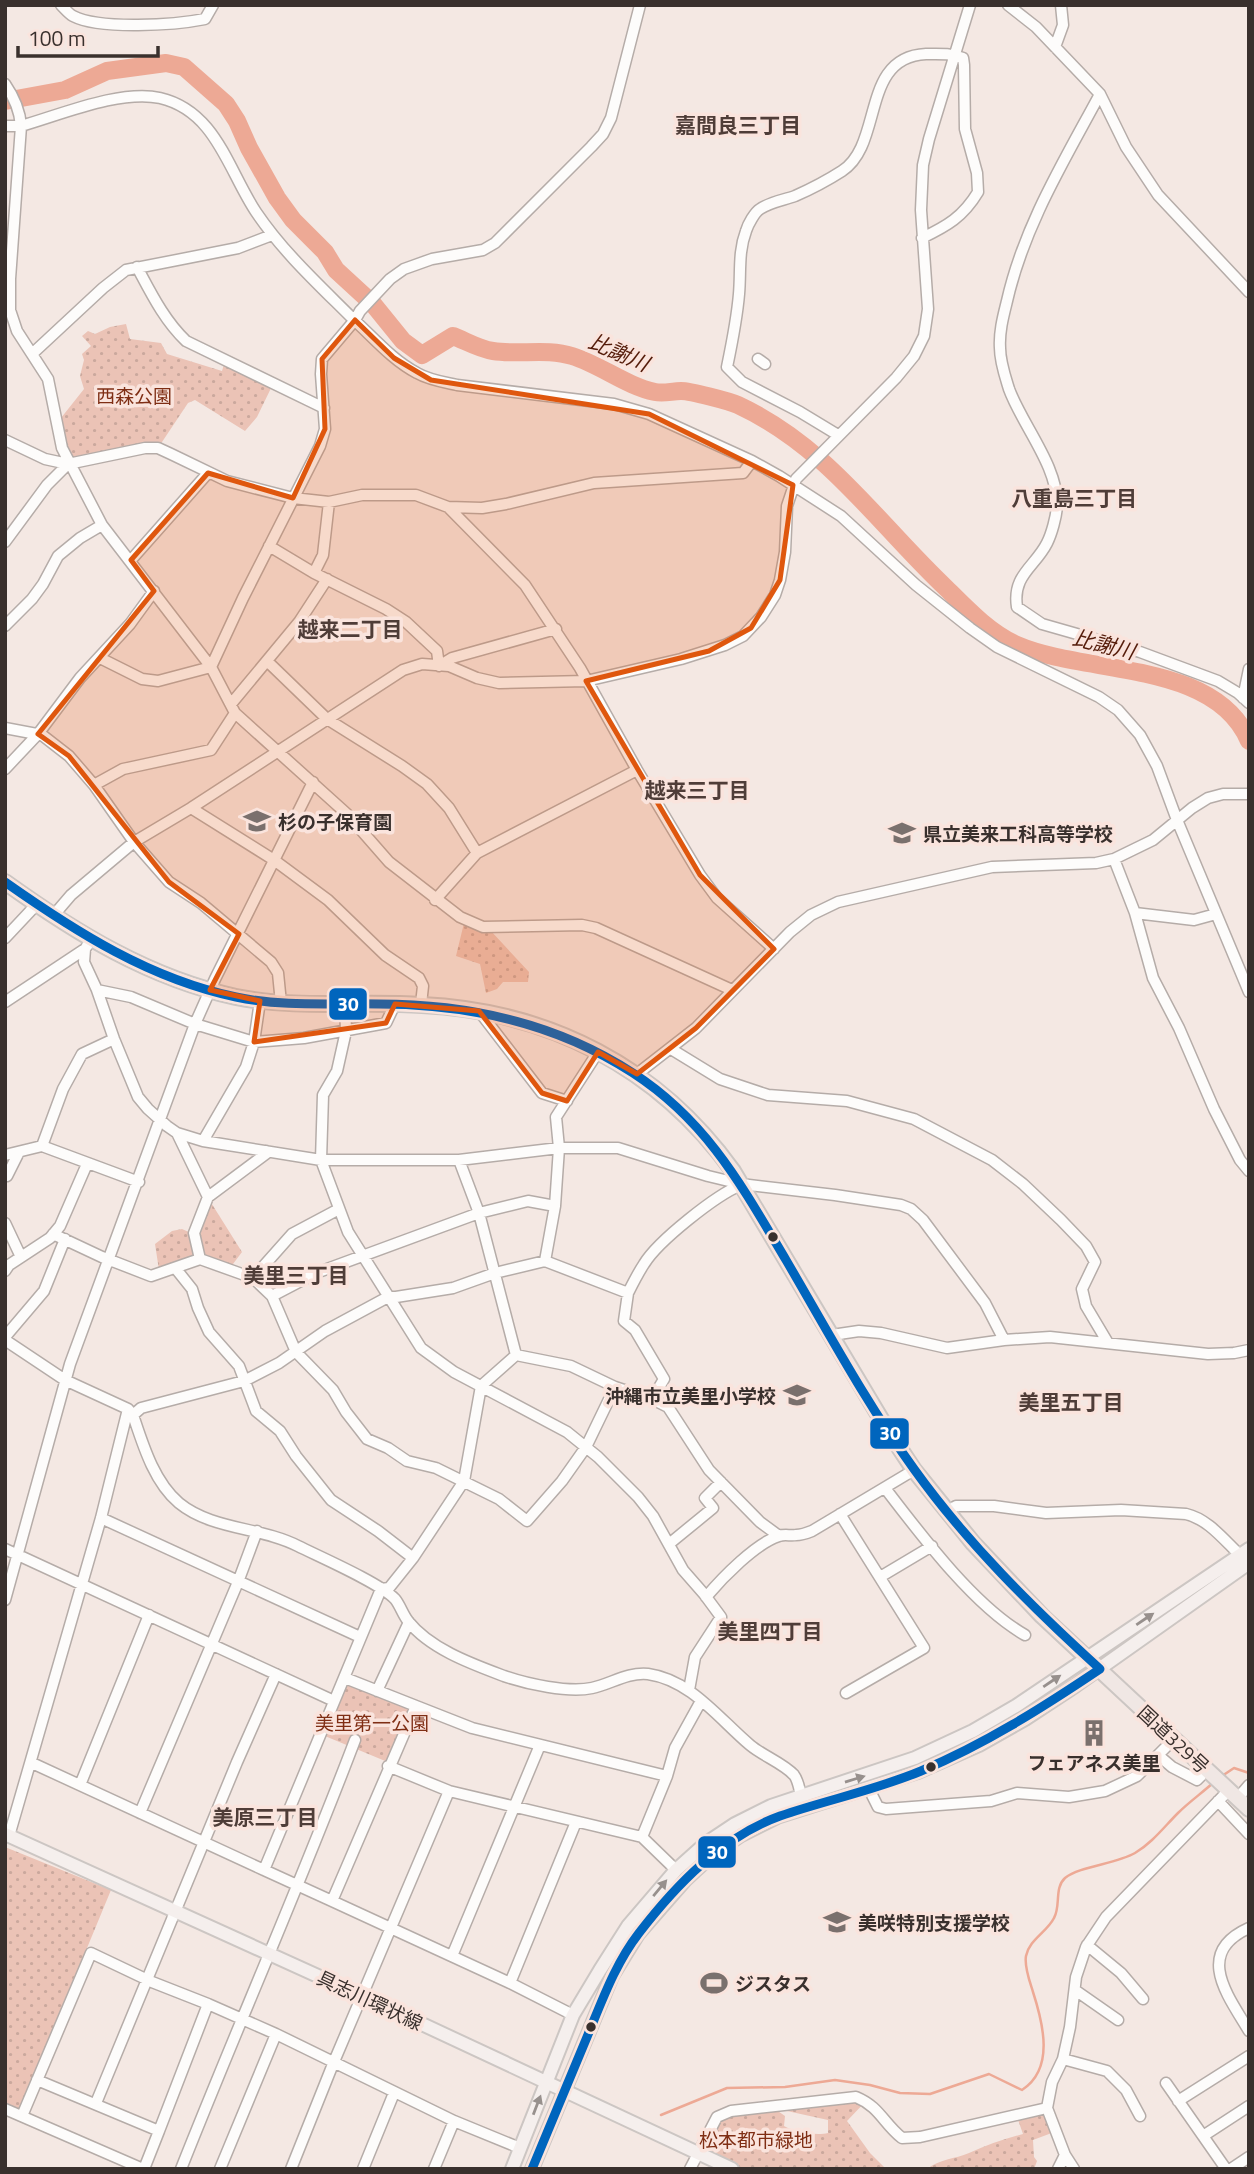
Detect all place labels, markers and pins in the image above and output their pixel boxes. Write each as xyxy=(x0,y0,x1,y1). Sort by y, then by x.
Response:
school or university icon: 杉の子保育園 xyxy=(242,806,272,836)
place label: 杉の子保育園 xyxy=(278,807,392,836)
school or university icon: 県立美来工科高等学校 xyxy=(887,818,917,848)
place label: 県立美来工科高等学校 xyxy=(923,819,1113,848)
unlabelled marker xyxy=(766,1230,780,1244)
school or university icon: 沖縄市立美里小学校 xyxy=(782,1380,812,1410)
place label: 沖縄市立美里小学校 xyxy=(605,1381,776,1410)
building icon: フェアネス美里 xyxy=(1079,1718,1109,1748)
place label: フェアネス美里 xyxy=(1027,1748,1161,1777)
unlabelled marker xyxy=(924,1760,938,1774)
school or university icon: 美咲特別支援学校 xyxy=(822,1907,852,1937)
place label: 美咲特別支援学校 xyxy=(858,1908,1010,1937)
sports icon: ジスタス xyxy=(699,1968,729,1998)
place label: ジスタス xyxy=(735,1969,811,1998)
unlabelled marker xyxy=(584,2020,598,2034)

